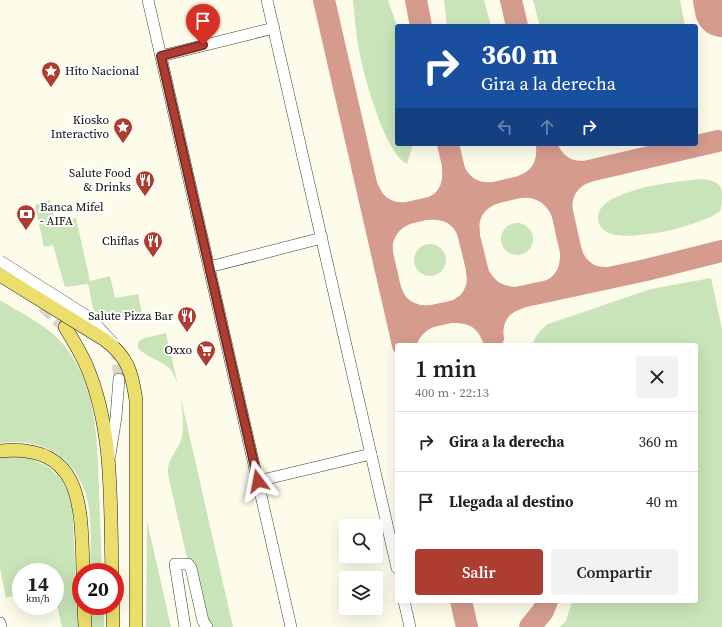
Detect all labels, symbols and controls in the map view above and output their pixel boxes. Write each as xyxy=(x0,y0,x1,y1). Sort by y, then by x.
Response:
pin xyxy=(186,4,220,45)
icon: arrive xyxy=(192,10,214,32)
text: 360 m xyxy=(481,35,558,73)
icon: right xyxy=(415,40,467,92)
place icon: Hito Nacional xyxy=(40,60,62,88)
place label: Hito Nacional xyxy=(65,63,140,79)
text: Gira a la derecha xyxy=(481,71,616,96)
place label: Kiosko Interactivo xyxy=(51,112,109,142)
place icon: Kiosko Interactivo xyxy=(112,116,134,144)
icon: left xyxy=(494,116,516,138)
icon: ahead xyxy=(536,116,558,138)
icon: right xyxy=(578,116,600,138)
place label: Salute Food & Drinks xyxy=(69,165,131,195)
restaurant icon: Salute Food & Drinks xyxy=(134,169,156,197)
place label: Banca Mifel - AIFA xyxy=(40,199,104,229)
bank icon: Banca Mifel - AIFA xyxy=(15,203,37,231)
restaurant icon: Chiflas xyxy=(142,230,164,258)
place label: Chiflas xyxy=(102,233,139,249)
restaurant icon: Salute Pizza Bar xyxy=(176,305,198,333)
place label: Salute Pizza Bar xyxy=(88,308,173,324)
supermarket icon: Oxxo xyxy=(195,339,217,367)
place label: Oxxo xyxy=(164,342,192,358)
text: 1 min xyxy=(415,352,477,385)
button: close xyxy=(636,356,678,398)
text: 400 m · 22:13 xyxy=(415,384,489,401)
icon: right xyxy=(415,431,437,453)
text: Gira a la derecha xyxy=(449,431,564,452)
text: 360 m xyxy=(638,431,678,452)
position arrow xyxy=(237,460,279,502)
icon: arrive xyxy=(415,491,437,513)
text: Llegada al destino xyxy=(449,491,574,512)
text: 40 m xyxy=(646,491,678,512)
map controls xyxy=(339,519,383,615)
button: search xyxy=(339,519,383,563)
button: Salir xyxy=(415,549,543,595)
button: Compartir xyxy=(551,549,678,595)
speed limit sign: 20 xyxy=(72,563,124,615)
text: 14 xyxy=(27,570,49,598)
button: layers xyxy=(339,571,383,615)
text: km/h xyxy=(26,592,50,605)

